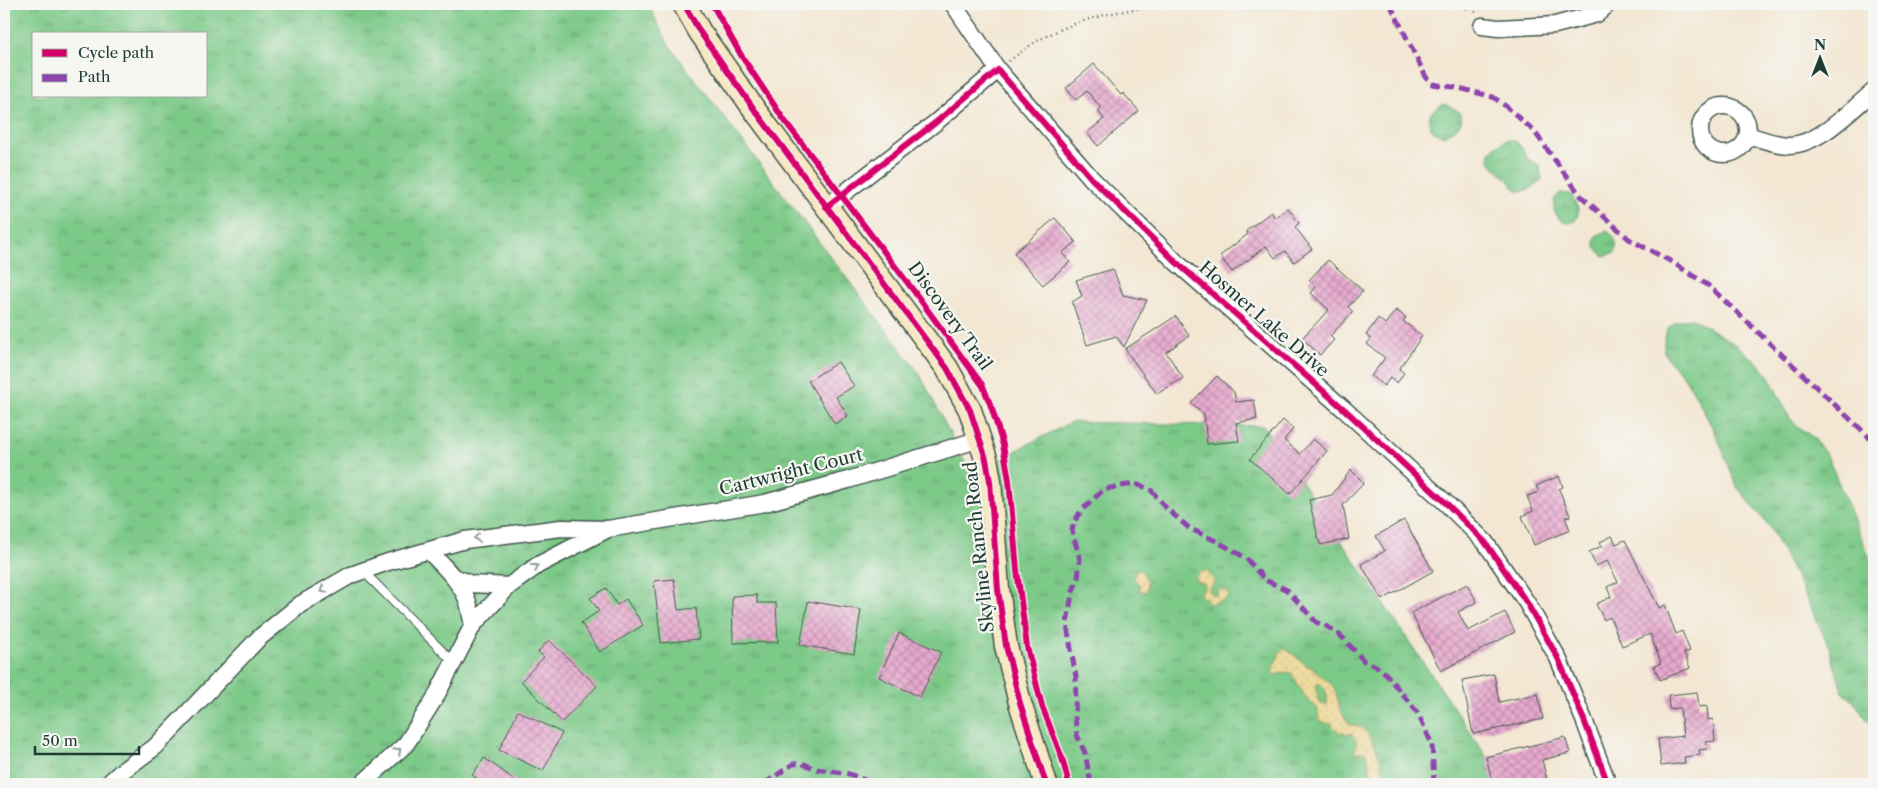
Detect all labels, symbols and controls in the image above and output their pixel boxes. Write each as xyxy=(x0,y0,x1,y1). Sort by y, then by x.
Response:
legend xyxy=(32,32,208,98)
north arrow xyxy=(1796,32,1846,82)
text: N xyxy=(1814,36,1826,54)
text: Cycle path xyxy=(78,43,155,62)
text: Path xyxy=(78,67,111,86)
street label: Hosmer Lake Drive xyxy=(1194,256,1334,382)
street label: Discovery Trail xyxy=(903,257,997,375)
street label: Cartwright Court xyxy=(717,443,866,500)
street label: Skyline Ranch Road xyxy=(959,460,999,634)
one-way arrow xyxy=(472,532,480,543)
one-way arrow xyxy=(529,564,539,573)
one-way arrow xyxy=(320,584,329,594)
scale bar xyxy=(35,723,139,755)
text: 50 m xyxy=(42,731,78,750)
one-way arrow xyxy=(393,748,402,757)

